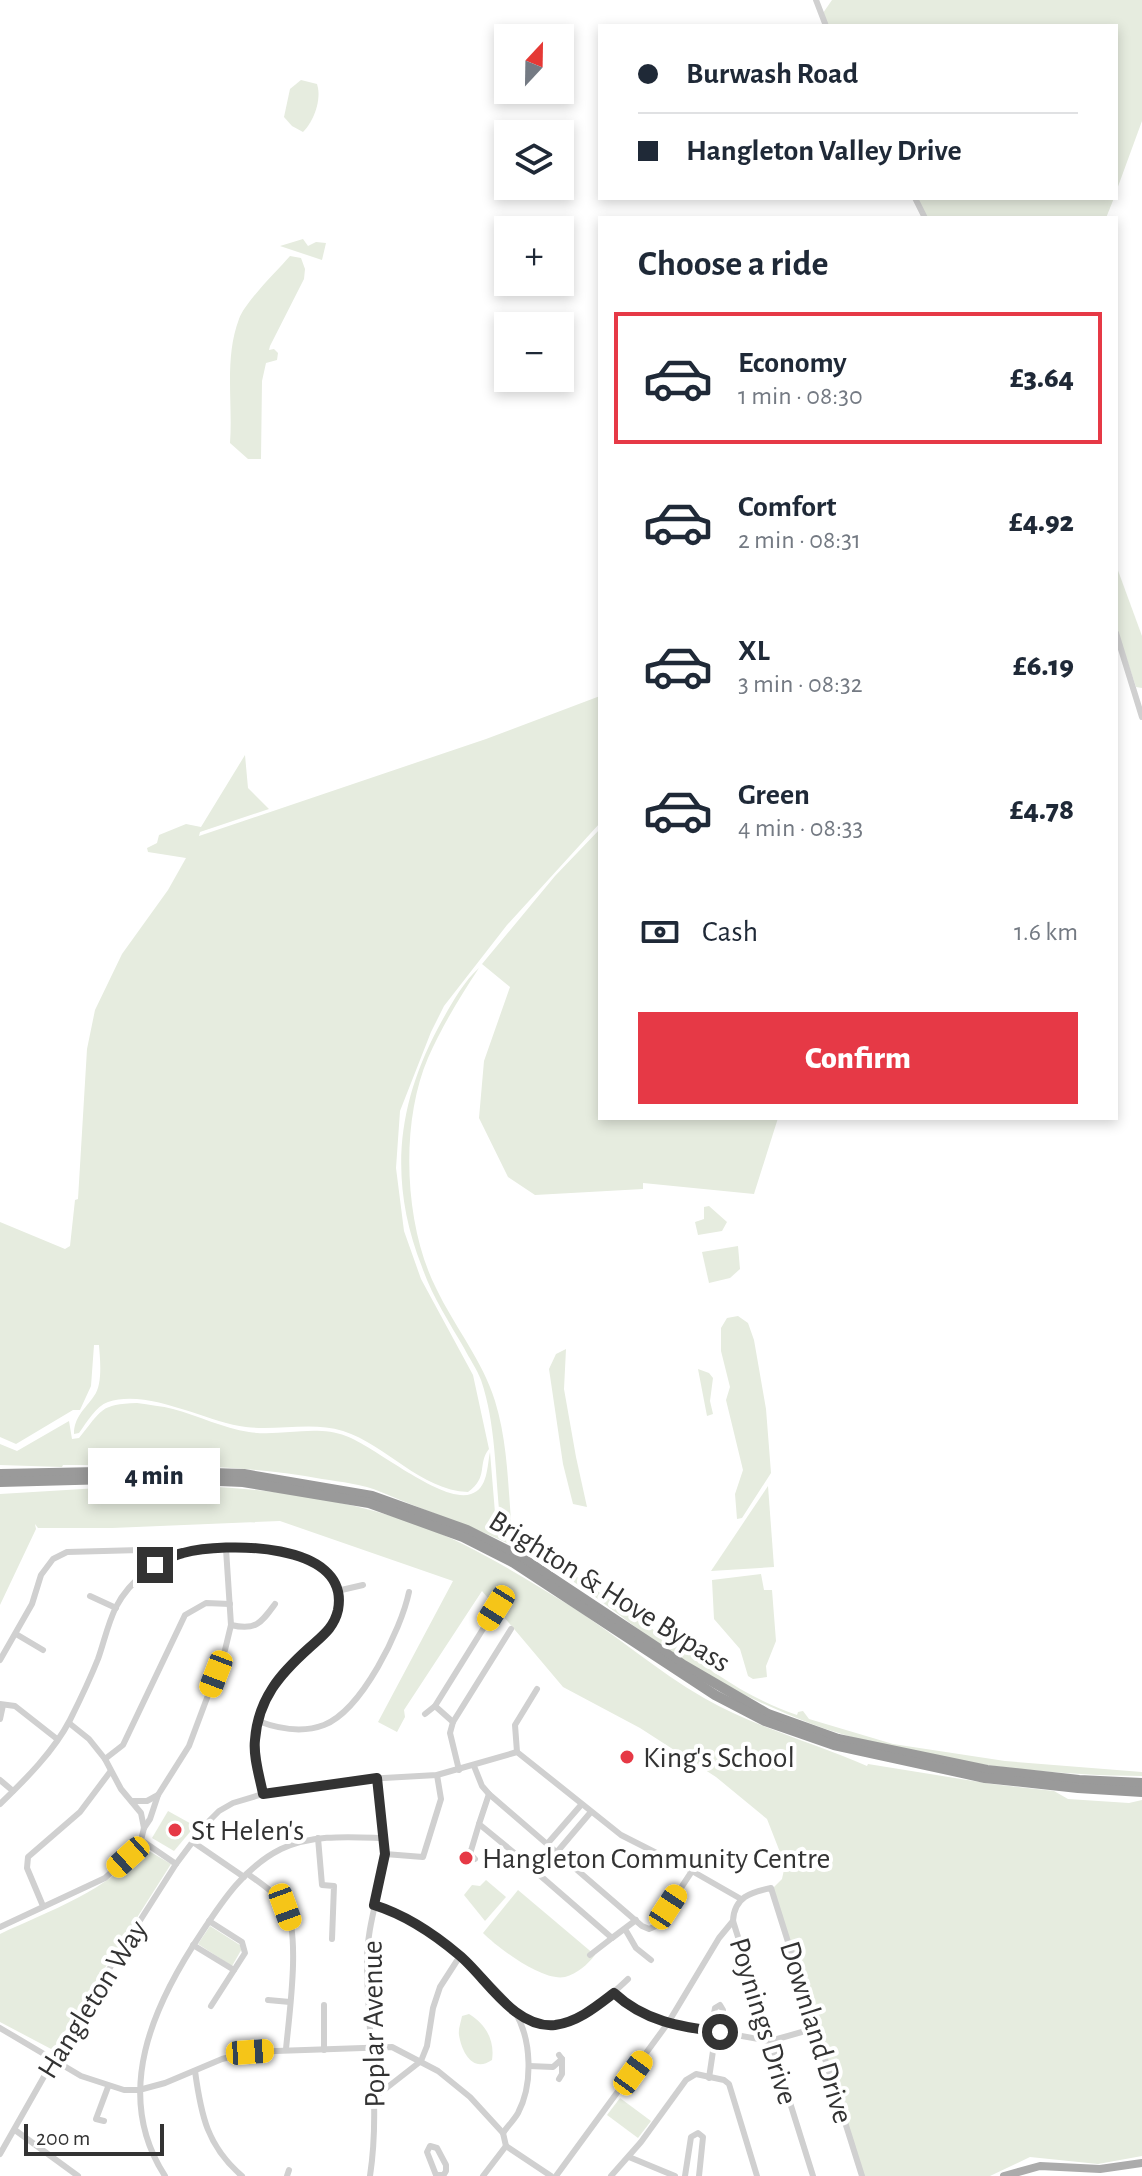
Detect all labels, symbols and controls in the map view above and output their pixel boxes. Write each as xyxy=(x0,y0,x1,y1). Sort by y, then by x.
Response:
north arrow xyxy=(494,24,574,104)
map controls xyxy=(494,24,574,392)
text: Burwash Road xyxy=(686,59,858,89)
button: layers xyxy=(494,120,574,200)
text: Hangleton Valley Drive xyxy=(686,136,962,166)
button: + xyxy=(494,216,574,296)
text: Choose a ride xyxy=(638,246,828,282)
button: − xyxy=(494,312,574,392)
icon: car xyxy=(642,342,714,414)
text: Economy xyxy=(738,348,847,378)
text: £3.64 xyxy=(1010,363,1074,393)
text: 1 min · 08:30 xyxy=(738,383,863,409)
icon: car xyxy=(642,486,714,558)
text: Comfort xyxy=(738,492,837,522)
text: £4.92 xyxy=(1009,507,1074,537)
text: 2 min · 08:31 xyxy=(738,527,861,553)
icon: car xyxy=(642,630,714,702)
text: XL xyxy=(738,636,770,666)
text: £6.19 xyxy=(1013,651,1074,681)
text: 3 min · 08:32 xyxy=(738,671,863,697)
icon: car xyxy=(642,774,714,846)
text: Green xyxy=(738,780,810,810)
text: £4.78 xyxy=(1010,795,1074,825)
text: 4 min · 08:33 xyxy=(738,815,863,841)
icon: cash xyxy=(638,910,682,954)
text: Cash xyxy=(702,917,758,947)
text: 1.6 km xyxy=(1014,919,1078,945)
button: Confirm xyxy=(638,1012,1078,1104)
callout: 4 min xyxy=(89,1449,221,1505)
text: 4 min xyxy=(124,1463,184,1489)
street label: Brighton & Hove Bypass xyxy=(484,1505,735,1678)
route end xyxy=(137,1547,173,1583)
car xyxy=(473,1581,519,1635)
car xyxy=(196,1647,236,1701)
place label: King's School xyxy=(643,1743,795,1773)
marker: King's School xyxy=(618,1748,636,1766)
place label: St Helen's xyxy=(191,1816,304,1846)
marker: St Helen's xyxy=(166,1821,184,1839)
car xyxy=(102,1832,154,1882)
place label: Hangleton Community Centre xyxy=(482,1844,830,1874)
marker: Hangleton Community Centre xyxy=(457,1849,475,1867)
car xyxy=(266,1880,304,1934)
car xyxy=(645,1880,691,1934)
street label: Hangleton Way xyxy=(32,1915,153,2084)
street label: Poynings Drive xyxy=(723,1934,803,2108)
street label: Downland Drive xyxy=(774,1938,858,2127)
street label: Poplar Avenue xyxy=(358,1940,390,2108)
route start xyxy=(702,2014,738,2050)
car xyxy=(225,2038,275,2066)
car xyxy=(609,2047,657,2099)
scale bar xyxy=(24,2120,164,2156)
text: 200 m xyxy=(36,2127,90,2149)

